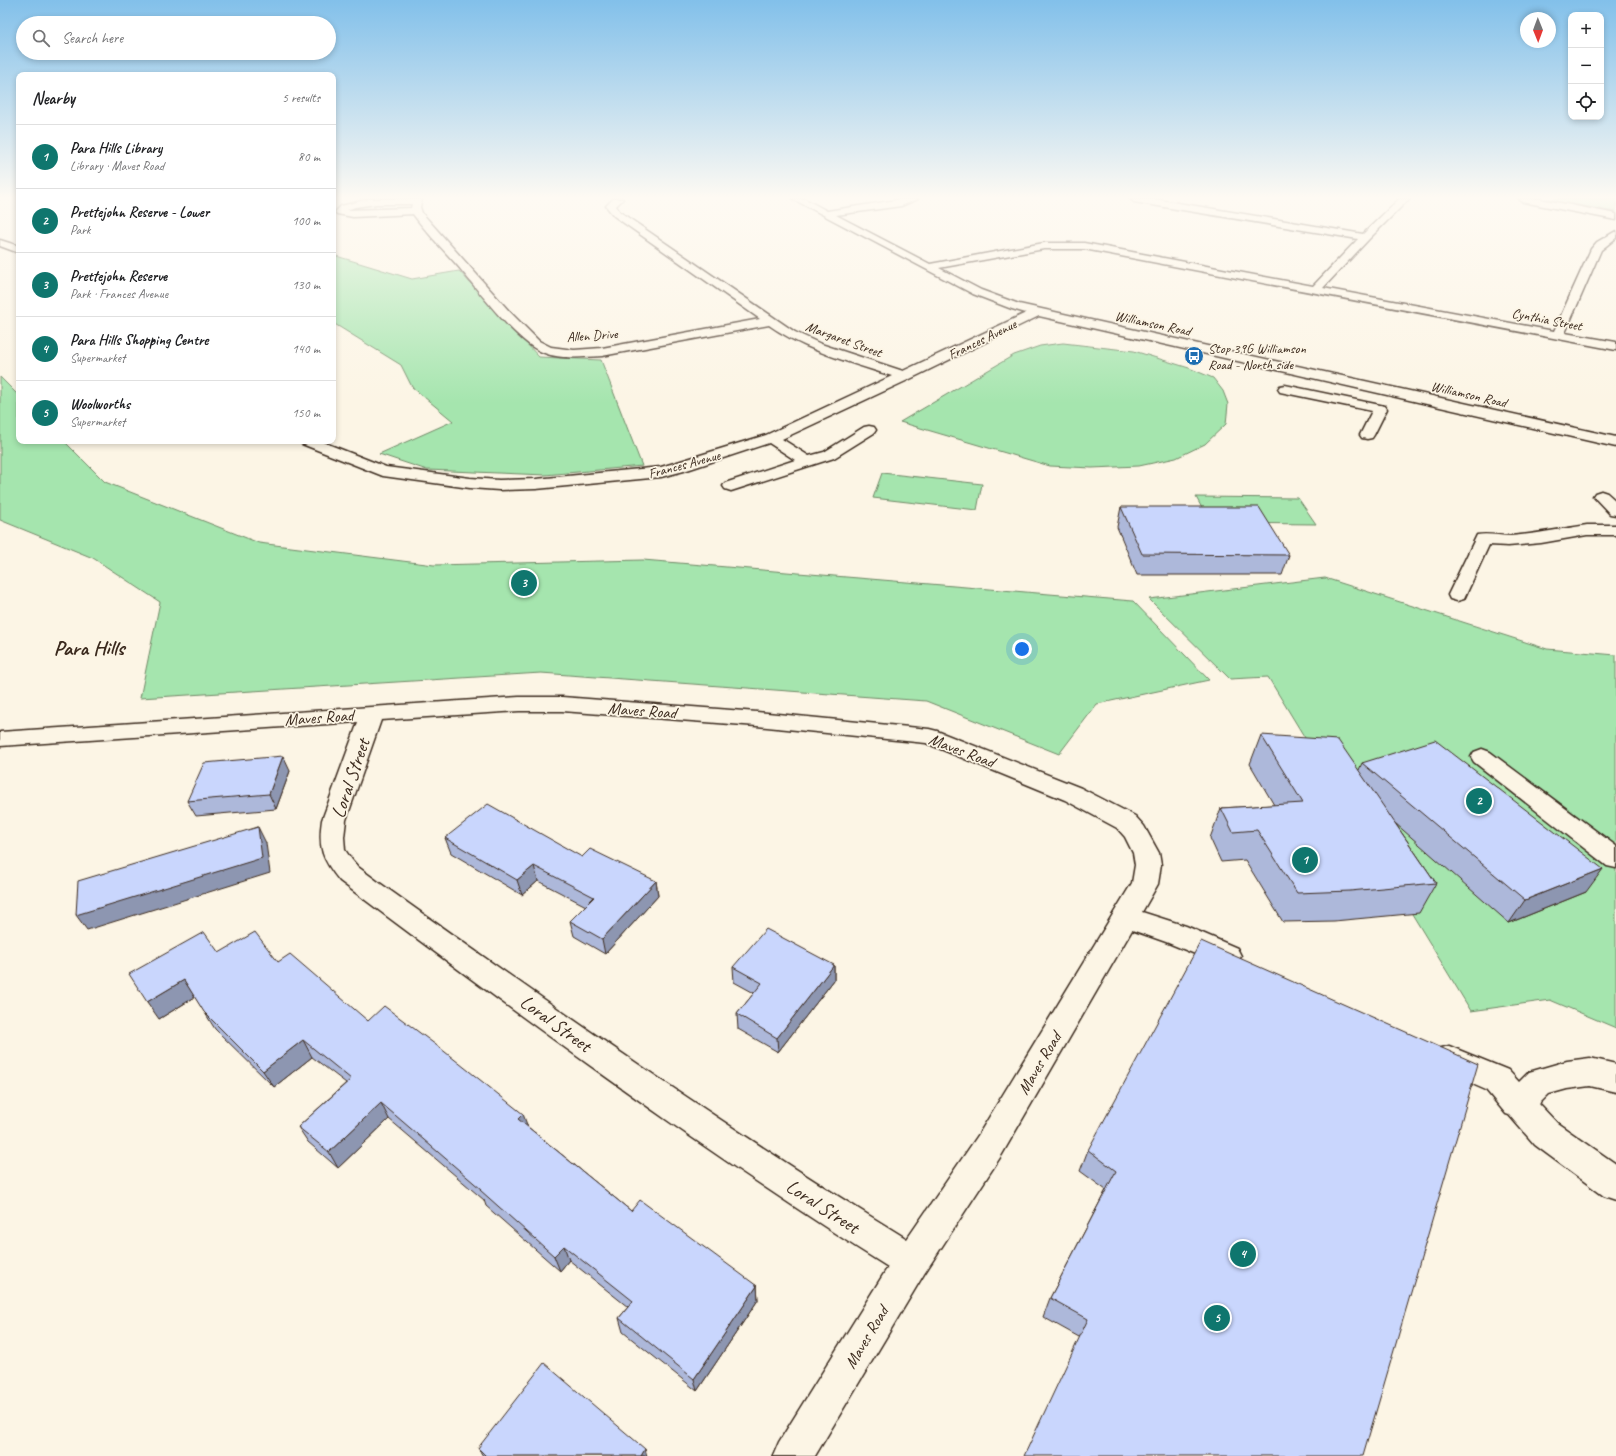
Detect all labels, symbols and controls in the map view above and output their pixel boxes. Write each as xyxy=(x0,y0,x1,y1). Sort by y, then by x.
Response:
north arrow xyxy=(1520,12,1556,48)
map controls xyxy=(1568,12,1604,120)
button: + xyxy=(1568,12,1604,48)
search box xyxy=(16,16,336,60)
icon: search xyxy=(30,27,52,49)
text: Search here xyxy=(62,29,123,48)
button: − xyxy=(1568,48,1604,84)
button: locate xyxy=(1568,84,1604,120)
text: Nearby xyxy=(32,88,75,109)
text: 5 results xyxy=(282,90,320,106)
text: Para Hills Library xyxy=(70,139,162,158)
text: 1 xyxy=(42,149,48,165)
text: 80 m xyxy=(298,149,320,165)
text: Library · Maves Road xyxy=(70,158,164,174)
text: Prettejohn Reserve - Lower xyxy=(70,203,209,222)
text: 2 xyxy=(42,213,48,229)
text: 100 m xyxy=(292,213,320,229)
text: Park xyxy=(70,222,91,238)
text: Prettejohn Reserve xyxy=(70,267,167,286)
text: 3 xyxy=(42,277,48,293)
text: 130 m xyxy=(292,277,320,293)
text: Park · Frances Avenue xyxy=(70,286,168,302)
street label: Cynthia Street xyxy=(1511,304,1585,335)
street label: Williamson Road xyxy=(1113,307,1195,340)
street label: Frances Avenue xyxy=(945,315,1020,363)
street label: Margaret Street xyxy=(803,318,885,362)
street label: Allen Drive xyxy=(566,325,620,346)
text: Para Hills Shopping Centre xyxy=(70,331,208,350)
place label: Stop 39G Williamson Road - North side xyxy=(1208,340,1306,373)
text: 4 xyxy=(42,341,48,357)
text: 140 m xyxy=(292,341,320,357)
bus stop icon: Stop 39G Williamson Road - North side xyxy=(1183,345,1205,367)
text: Supermarket xyxy=(70,350,125,366)
street label: Williamson Road xyxy=(1429,378,1511,412)
text: Woolworths xyxy=(70,395,130,414)
text: 5 xyxy=(42,405,48,421)
text: 150 m xyxy=(292,405,320,421)
text: Supermarket xyxy=(70,414,125,430)
street label: Frances Avenue xyxy=(646,446,723,482)
pin: 3 xyxy=(511,568,537,598)
district label: Para Hills xyxy=(54,635,127,661)
your location xyxy=(1012,639,1032,659)
street label: Maves Road xyxy=(607,698,679,724)
street label: Maves Road xyxy=(284,704,356,730)
street label: Maves Road xyxy=(926,728,1000,773)
street label: Loral Street xyxy=(325,733,376,821)
pin: 2 xyxy=(1466,786,1492,816)
pin: 1 xyxy=(1292,845,1318,875)
street label: Loral Street xyxy=(515,989,598,1059)
street label: Maves Road xyxy=(1013,1026,1067,1098)
street label: Loral Street xyxy=(781,1174,866,1241)
pin: 4 xyxy=(1230,1239,1256,1269)
street label: Maves Road xyxy=(840,1300,894,1372)
pin: 5 xyxy=(1204,1303,1230,1333)

